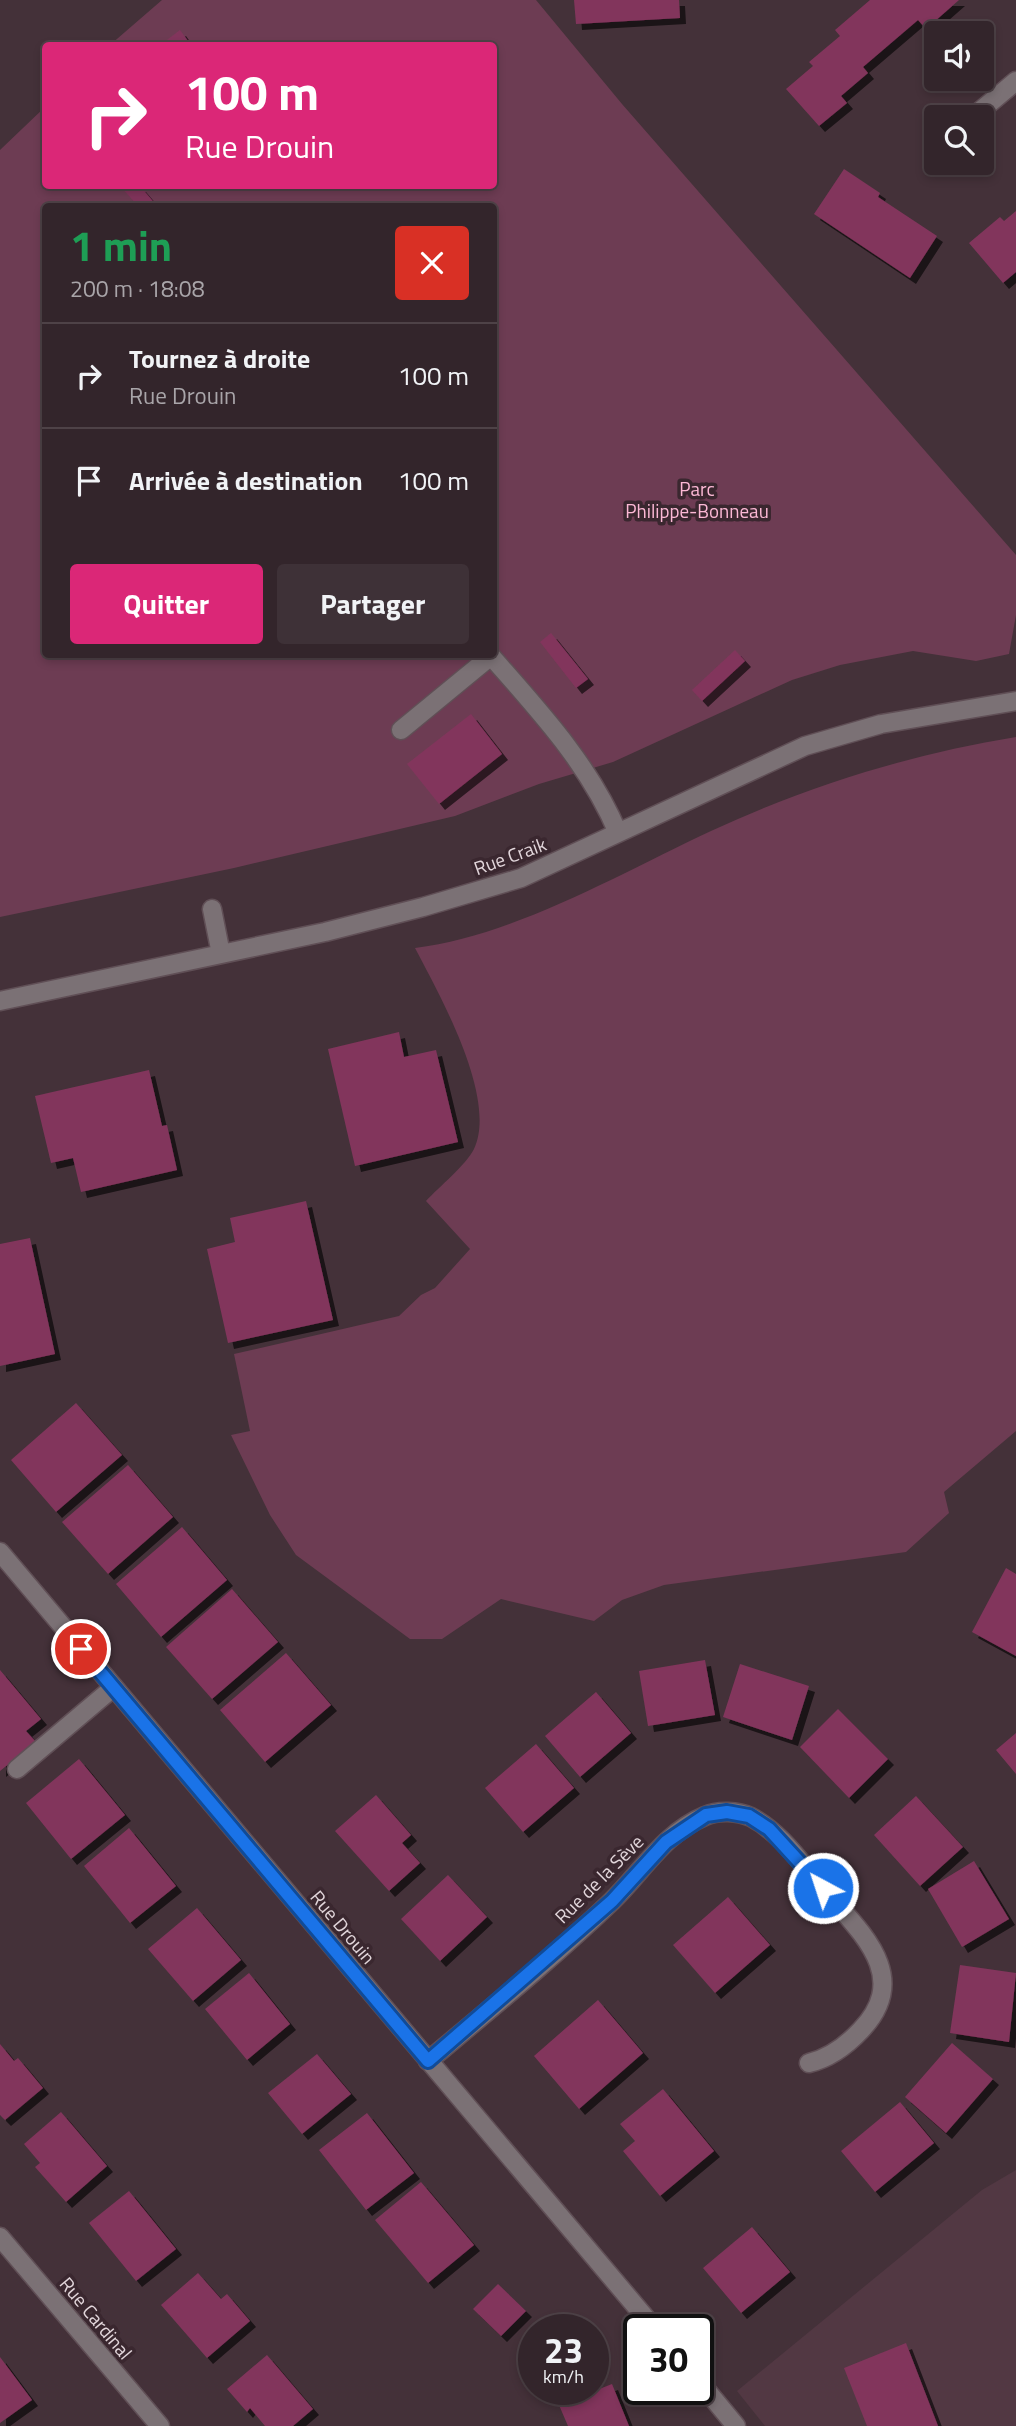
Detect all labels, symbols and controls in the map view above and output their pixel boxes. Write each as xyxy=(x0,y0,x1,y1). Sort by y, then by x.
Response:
map controls xyxy=(924,21,994,175)
button: sound xyxy=(924,21,994,91)
text: 100 m xyxy=(185,54,319,129)
icon: right xyxy=(70,70,161,161)
button: search xyxy=(924,105,994,175)
text: Rue Drouin xyxy=(185,122,334,170)
text: 1 min xyxy=(70,213,172,277)
button: close xyxy=(395,226,469,300)
text: 200 m · 18:08 xyxy=(70,271,205,306)
text: Tournez à droite xyxy=(129,339,310,378)
text: 100 m xyxy=(398,356,469,395)
icon: right xyxy=(70,357,108,395)
text: Rue Drouin xyxy=(129,378,236,413)
text: Arrivée à destination xyxy=(129,461,363,500)
text: 100 m xyxy=(398,461,469,500)
icon: arrive xyxy=(70,462,108,500)
park label: Parc Philippe-Bonneau xyxy=(625,474,769,525)
button: Quitter xyxy=(70,564,263,644)
button: Partager xyxy=(277,564,469,644)
street label: Rue Craik xyxy=(470,829,550,882)
pin xyxy=(51,1619,111,1679)
icon: arrive xyxy=(62,1630,100,1668)
street label: Rue de la Sève xyxy=(547,1827,650,1930)
position arrow xyxy=(786,1851,860,1925)
street label: Rue Drouin xyxy=(304,1883,383,1970)
street label: Rue Cardinal xyxy=(53,2270,140,2365)
speed limit sign: 30 xyxy=(623,2314,714,2405)
text: 23 xyxy=(544,2323,583,2377)
text: km/h xyxy=(543,2363,584,2390)

